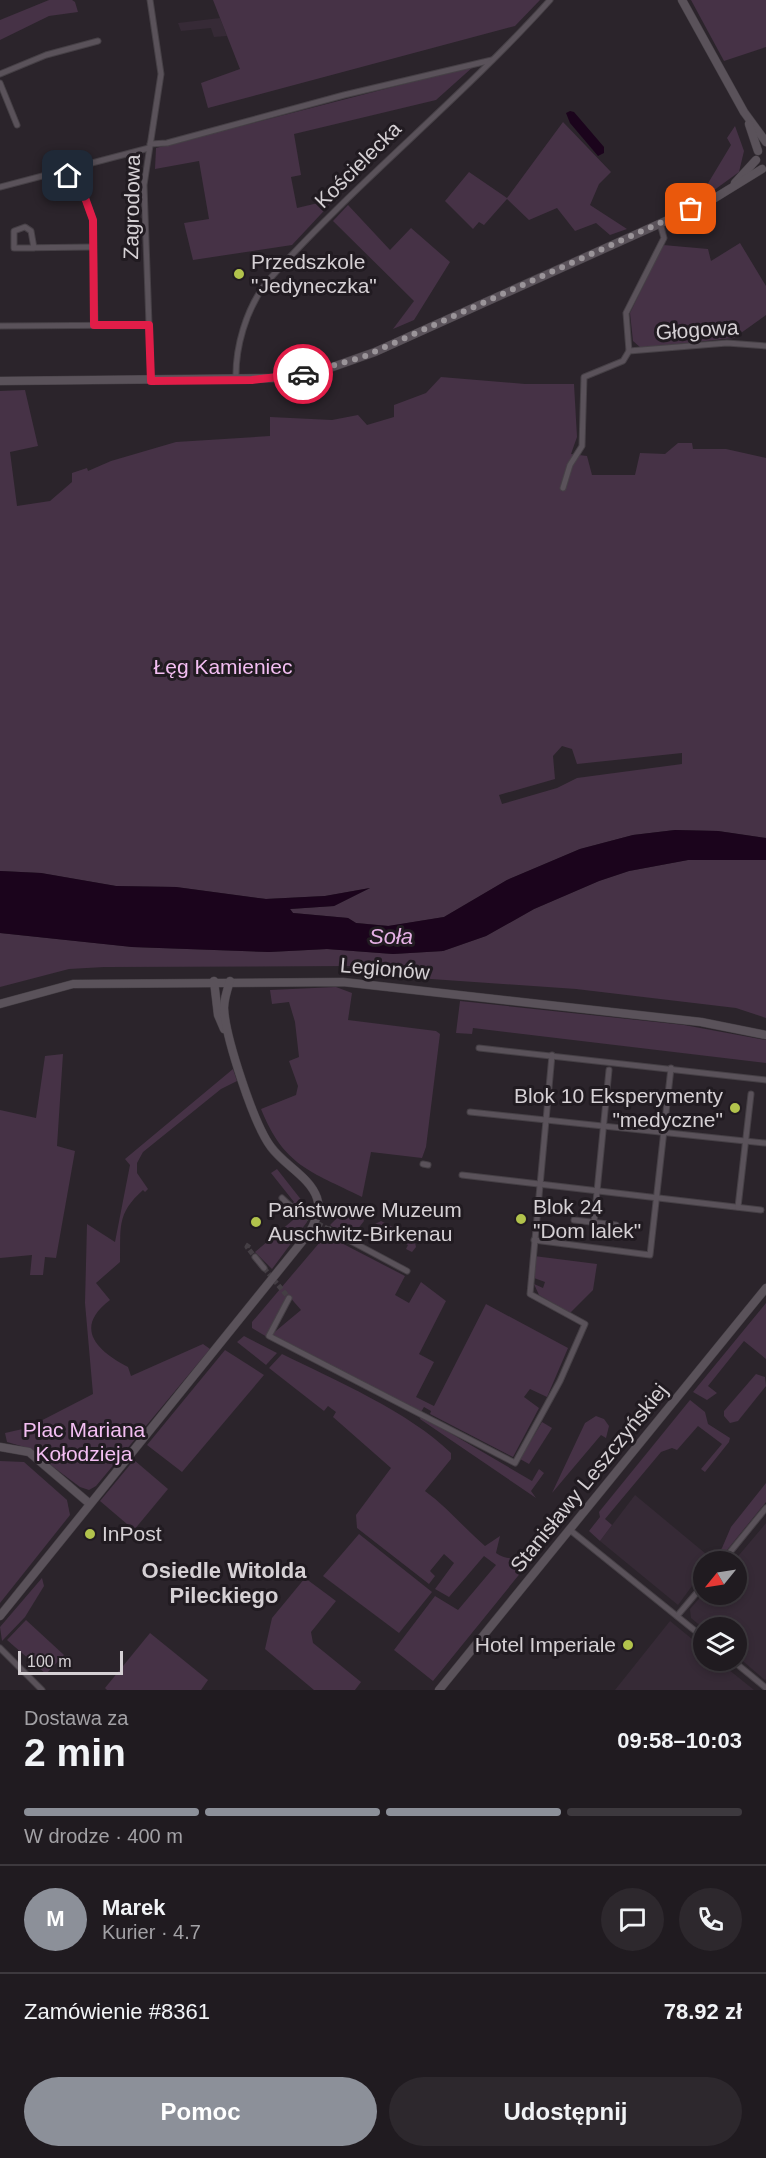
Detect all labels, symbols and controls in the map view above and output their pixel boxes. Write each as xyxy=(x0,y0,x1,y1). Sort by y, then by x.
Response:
street label: Kościelecka xyxy=(310,117,406,212)
pin xyxy=(42,150,93,201)
street label: Zagrodowa xyxy=(119,154,144,260)
icon: home xyxy=(51,159,84,192)
pin xyxy=(665,183,716,234)
icon: bag xyxy=(674,192,707,225)
place label: Przedszkole "Jedyneczka" xyxy=(251,250,377,297)
marker: Przedszkole "Jedyneczka" xyxy=(232,267,246,281)
street label: Głogowa xyxy=(655,315,739,344)
courier xyxy=(273,344,333,404)
icon: car xyxy=(287,358,320,391)
park label: Łęg Kamieniec xyxy=(154,655,292,678)
water label: Soła xyxy=(369,924,413,949)
street label: Legionów xyxy=(339,953,432,984)
place label: Blok 10 Eksperymenty "medyczne" xyxy=(514,1084,723,1131)
marker: Blok 10 Eksperymenty "medyczne" xyxy=(728,1101,742,1115)
place label: Blok 24 "Dom lalek" xyxy=(533,1195,641,1242)
place label: Państwowe Muzeum Auschwitz-Birkenau xyxy=(268,1198,462,1245)
marker: Blok 24 "Dom lalek" xyxy=(514,1212,528,1226)
marker: Państwowe Muzeum Auschwitz-Birkenau xyxy=(249,1215,263,1229)
street label: Stanisławy Leszczyńskiej xyxy=(505,1379,672,1577)
park label: Plac Mariana Kołodzieja xyxy=(23,1418,146,1465)
place label: InPost xyxy=(102,1522,162,1545)
marker: InPost xyxy=(83,1527,97,1541)
north arrow xyxy=(693,1551,747,1605)
map controls xyxy=(693,1551,747,1671)
district label: Osiedle Witolda Pileckiego xyxy=(142,1558,307,1608)
button: layers xyxy=(693,1617,747,1671)
place label: Hotel Imperiale xyxy=(475,1633,616,1656)
marker: Hotel Imperiale xyxy=(621,1638,635,1652)
scale bar xyxy=(18,1648,123,1676)
text: 100 m xyxy=(27,1653,71,1670)
text: Dostawa za xyxy=(24,1707,129,1729)
text: 09:58–10:03 xyxy=(617,1728,742,1753)
text: 2 min xyxy=(24,1731,126,1774)
text: W drodze · 400 m xyxy=(24,1825,183,1847)
button: chat xyxy=(601,1888,664,1951)
button: phone xyxy=(679,1888,742,1951)
text: Marek xyxy=(102,1895,166,1920)
text: M xyxy=(46,1906,65,1931)
text: Kurier · 4.7 xyxy=(102,1921,201,1943)
text: Zamówienie #8361 xyxy=(24,1999,210,2024)
text: 78.92 zł xyxy=(664,1999,742,2024)
button: Pomoc xyxy=(24,2077,377,2146)
button: Udostępnij xyxy=(389,2077,742,2146)

